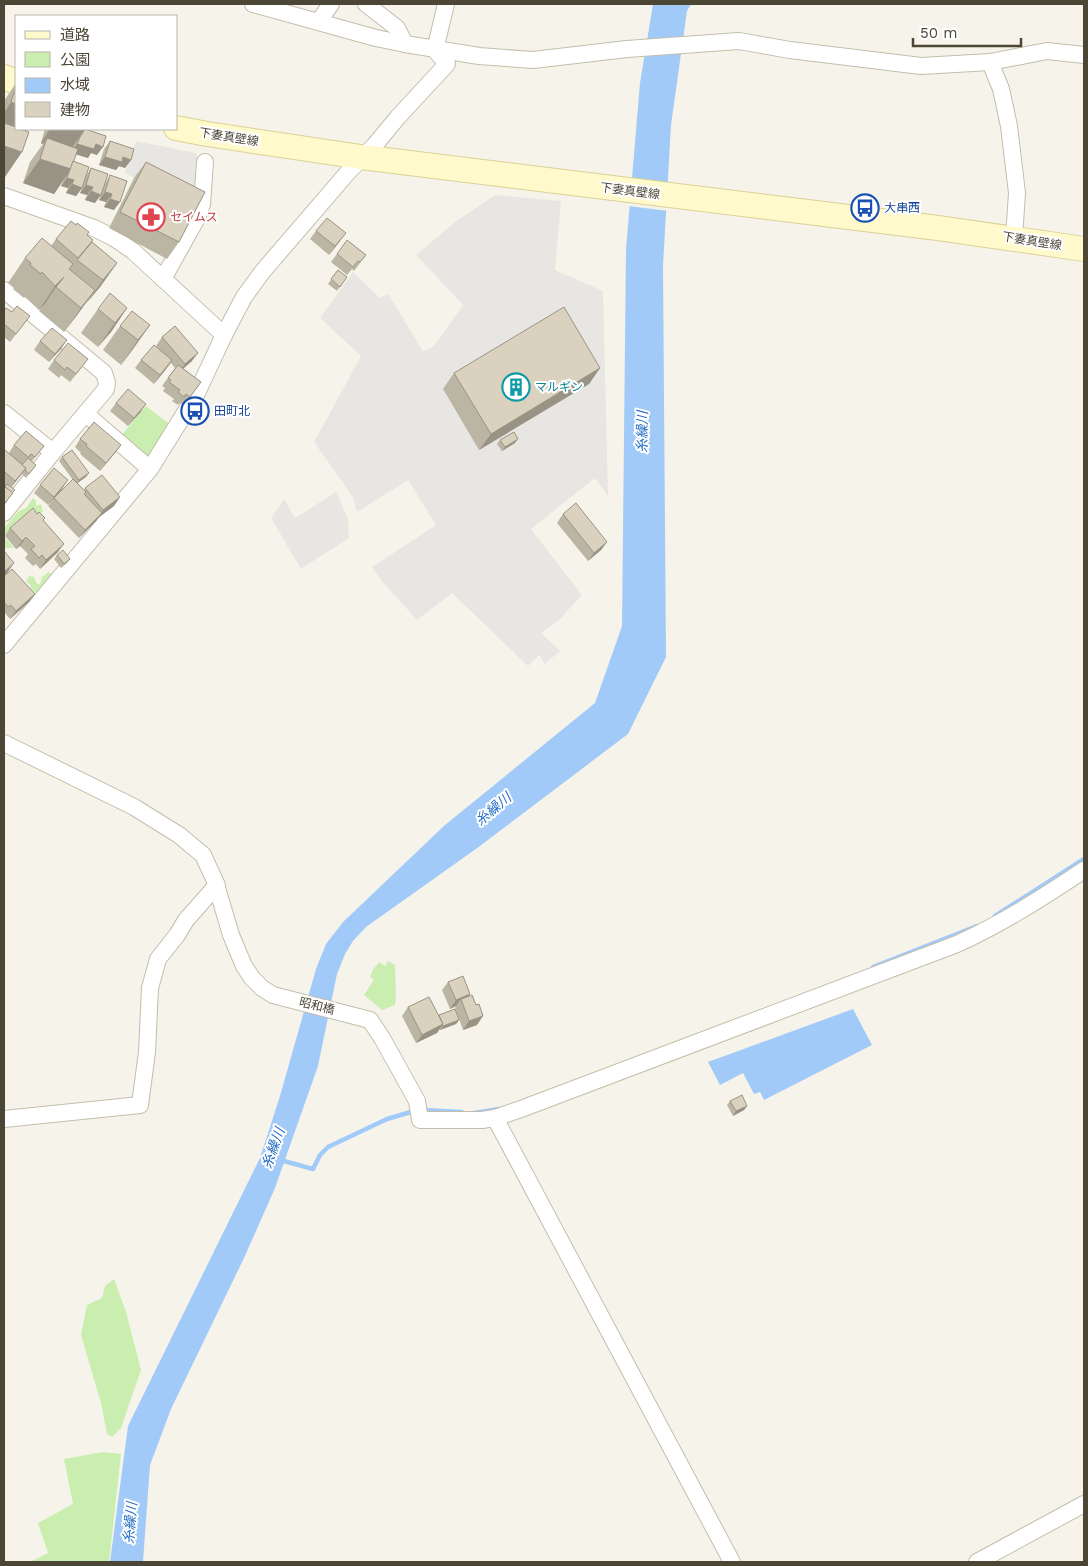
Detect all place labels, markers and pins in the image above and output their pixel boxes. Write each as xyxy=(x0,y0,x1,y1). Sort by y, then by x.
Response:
bus stop icon: 大串西 xyxy=(850,193,880,223)
place label: 大串西 xyxy=(884,201,920,215)
pharmacy icon: セイムス xyxy=(136,202,166,232)
place label: セイムス xyxy=(170,210,218,224)
building icon: マルギン xyxy=(501,372,531,402)
place label: マルギン xyxy=(535,380,583,394)
bus stop icon: 田町北 xyxy=(180,396,210,426)
place label: 田町北 xyxy=(214,404,250,418)

